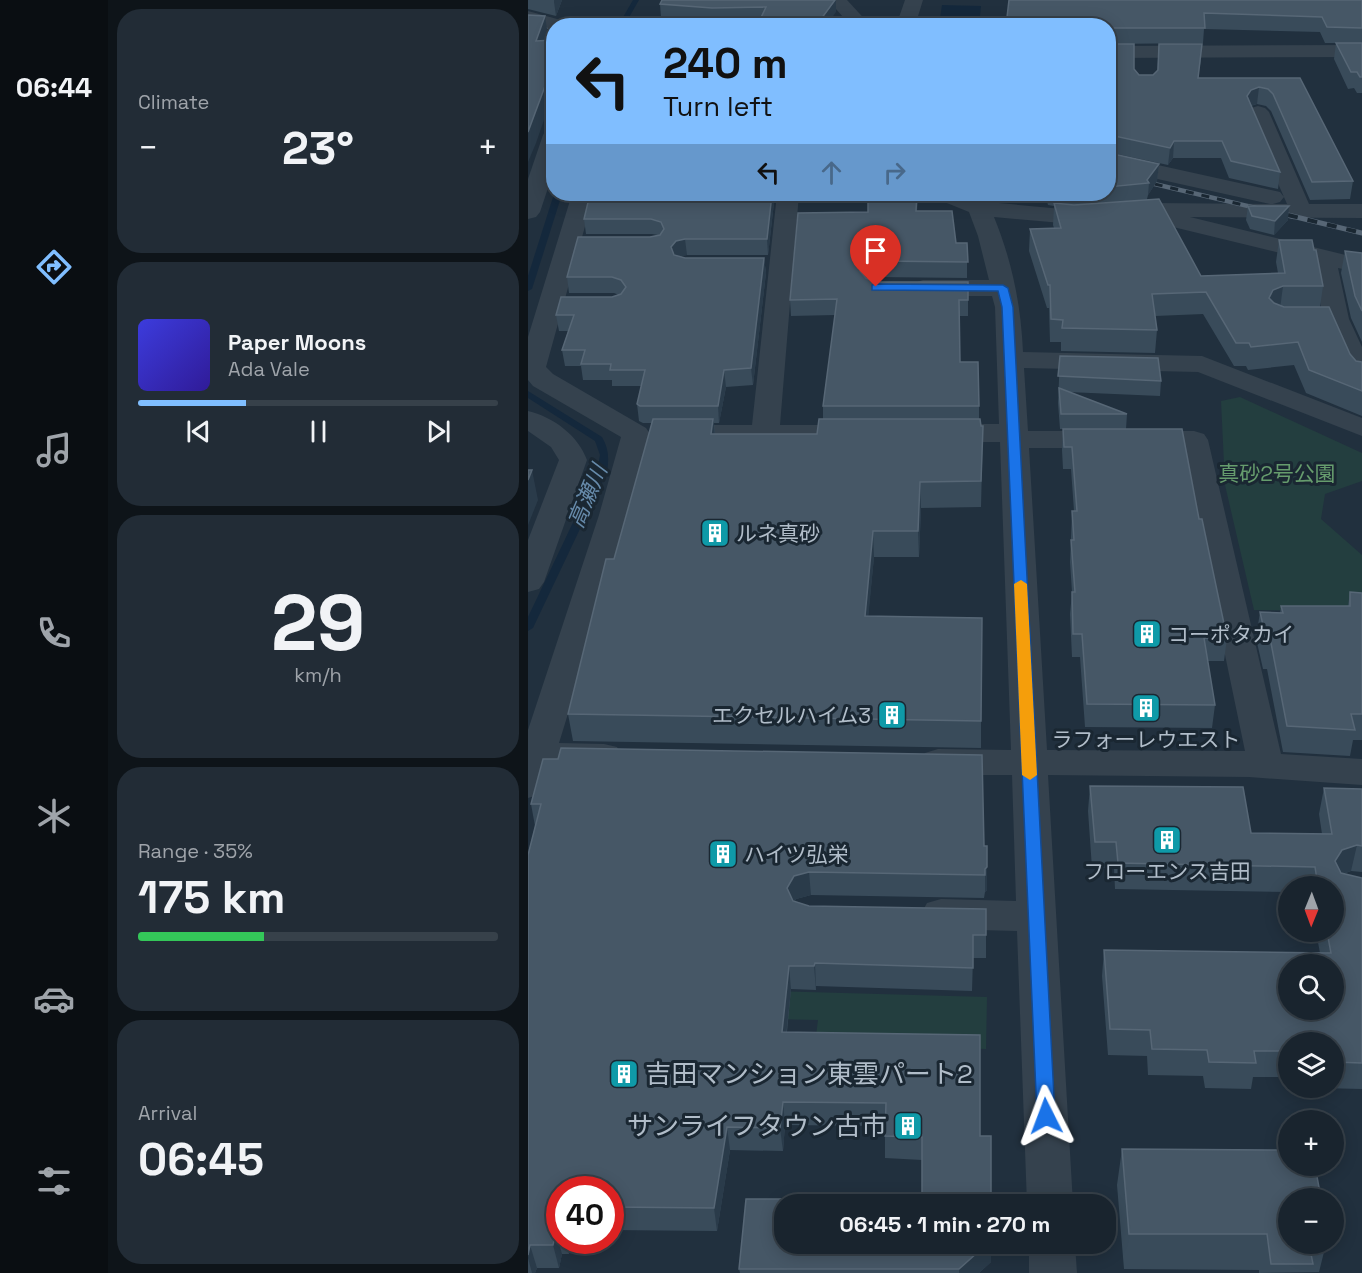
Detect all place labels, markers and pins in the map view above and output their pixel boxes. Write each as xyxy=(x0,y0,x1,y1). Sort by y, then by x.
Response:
pin xyxy=(850,225,901,287)
building icon: ルネ真砂 xyxy=(699,517,731,549)
place label: ルネ真砂 xyxy=(736,520,820,547)
building icon: コーポタカイ xyxy=(1131,618,1163,650)
place label: コーポタカイ xyxy=(1168,621,1294,648)
building icon: ラフォーレウエスト xyxy=(1130,692,1162,724)
building icon: エクセルハイム3 xyxy=(876,699,908,731)
place label: エクセルハイム3 xyxy=(712,702,871,729)
place label: ラフォーレウエスト xyxy=(1052,726,1241,753)
building icon: フローエンス吉田 xyxy=(1151,824,1183,856)
building icon: ハイツ弘栄 xyxy=(707,838,739,870)
place label: ハイツ弘栄 xyxy=(744,841,849,868)
place label: フローエンス吉田 xyxy=(1083,858,1251,885)
place label: 吉田マンション東雲パート2 xyxy=(645,1057,973,1091)
building icon: 吉田マンション東雲パート2 xyxy=(608,1058,640,1090)
place label: サンライフタウン古市 xyxy=(627,1109,887,1143)
building icon: サンライフタウン古市 xyxy=(892,1110,924,1142)

